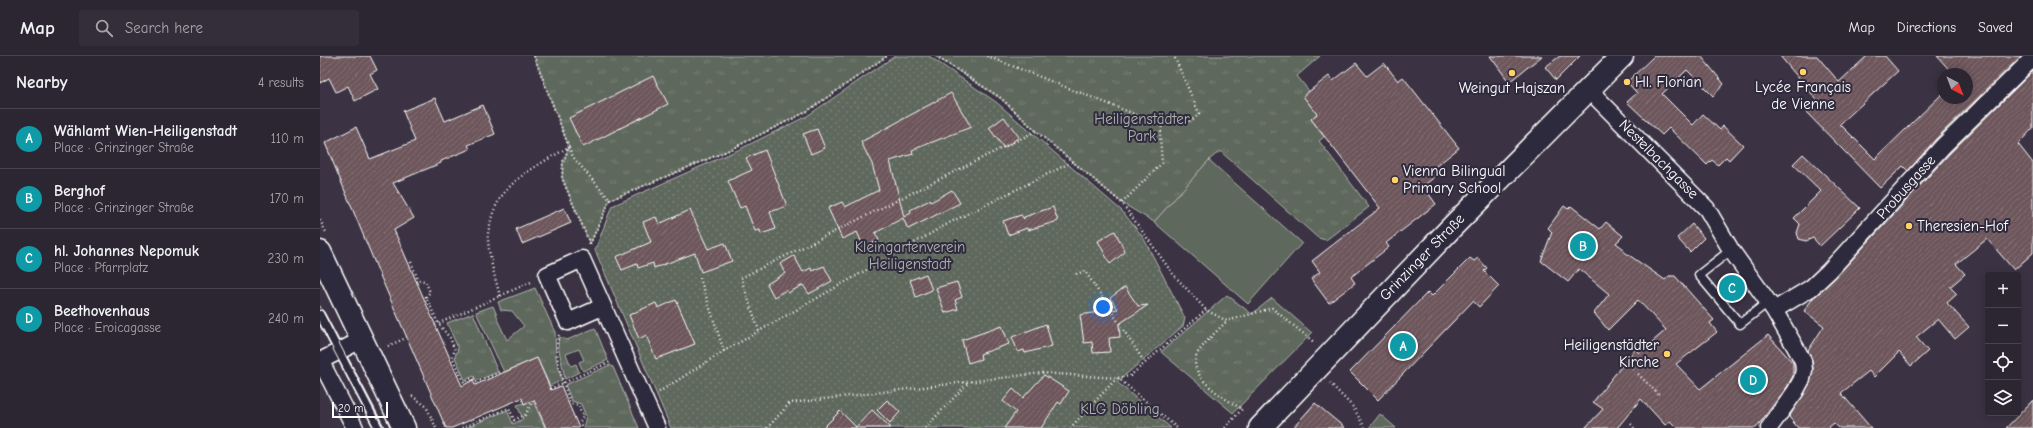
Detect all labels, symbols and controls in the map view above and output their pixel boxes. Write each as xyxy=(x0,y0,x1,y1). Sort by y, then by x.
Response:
search box xyxy=(79,10,359,46)
text: Map xyxy=(20,17,55,39)
icon: search xyxy=(93,17,115,39)
text: Search here xyxy=(125,19,203,37)
text: Map xyxy=(1848,19,1875,36)
text: Directions xyxy=(1897,19,1956,36)
text: Saved xyxy=(1978,19,2013,36)
marker: Lycée Français de Vienne xyxy=(1798,67,1808,77)
marker: Weingut Hajszan xyxy=(1507,68,1517,78)
north arrow xyxy=(1937,68,1973,104)
text: Nearby xyxy=(16,73,67,92)
place label: Hl. Florian xyxy=(1635,73,1702,91)
text: 4 results xyxy=(258,75,304,90)
marker: Hl. Florian xyxy=(1622,77,1632,87)
place label: Lycée Français de Vienne xyxy=(1755,78,1851,113)
place label: Weingut Hajszan xyxy=(1459,79,1565,97)
park label: Heiligenstädter Park xyxy=(1094,110,1190,145)
street label: Nestelbachgasse xyxy=(1616,116,1703,203)
text: Wählamt Wien-Heiligenstadt xyxy=(54,122,237,140)
text: A xyxy=(25,131,33,146)
text: 110 m xyxy=(271,131,304,146)
text: Place · Grinzinger Straße xyxy=(54,140,194,155)
street label: Probusgasse xyxy=(1873,151,1940,223)
place label: Vienna Bilingual Primary School xyxy=(1403,162,1506,197)
marker: Vienna Bilingual Primary School xyxy=(1390,175,1400,185)
text: Berghof xyxy=(54,182,105,200)
text: B xyxy=(25,191,33,206)
text: 170 m xyxy=(270,191,304,206)
text: Place · Grinzinger Straße xyxy=(54,200,194,215)
street label: Grinzinger Straße xyxy=(1376,209,1469,304)
place label: Theresien-Hof xyxy=(1917,217,2009,235)
marker: Theresien-Hof xyxy=(1904,221,1914,231)
pin: B xyxy=(1570,231,1596,261)
park label: Kleingartenverein Heiligenstadt xyxy=(855,238,965,273)
text: hl. Johannes Nepomuk xyxy=(54,242,199,260)
text: C xyxy=(25,251,33,266)
text: 230 m xyxy=(268,251,304,266)
text: Place · Pfarrplatz xyxy=(54,260,148,275)
map controls xyxy=(1985,272,2021,416)
button: + xyxy=(1985,272,2021,308)
pin: C xyxy=(1719,273,1745,303)
your location xyxy=(1093,297,1113,317)
text: Beethovenhaus xyxy=(54,302,150,320)
button: − xyxy=(1985,308,2021,344)
text: D xyxy=(25,311,33,326)
text: 240 m xyxy=(268,311,304,326)
text: Place · Eroicagasse xyxy=(54,320,161,335)
pin: A xyxy=(1390,331,1416,361)
place label: Heiligenstädter Kirche xyxy=(1564,336,1659,371)
button: locate xyxy=(1985,344,2021,380)
marker: Heiligenstädter Kirche xyxy=(1662,349,1672,359)
pin: D xyxy=(1740,365,1766,395)
button: layers xyxy=(1985,380,2021,416)
scale bar xyxy=(332,400,388,419)
park label: KLG Döbling xyxy=(1080,400,1160,418)
text: 20 m xyxy=(338,402,363,415)

